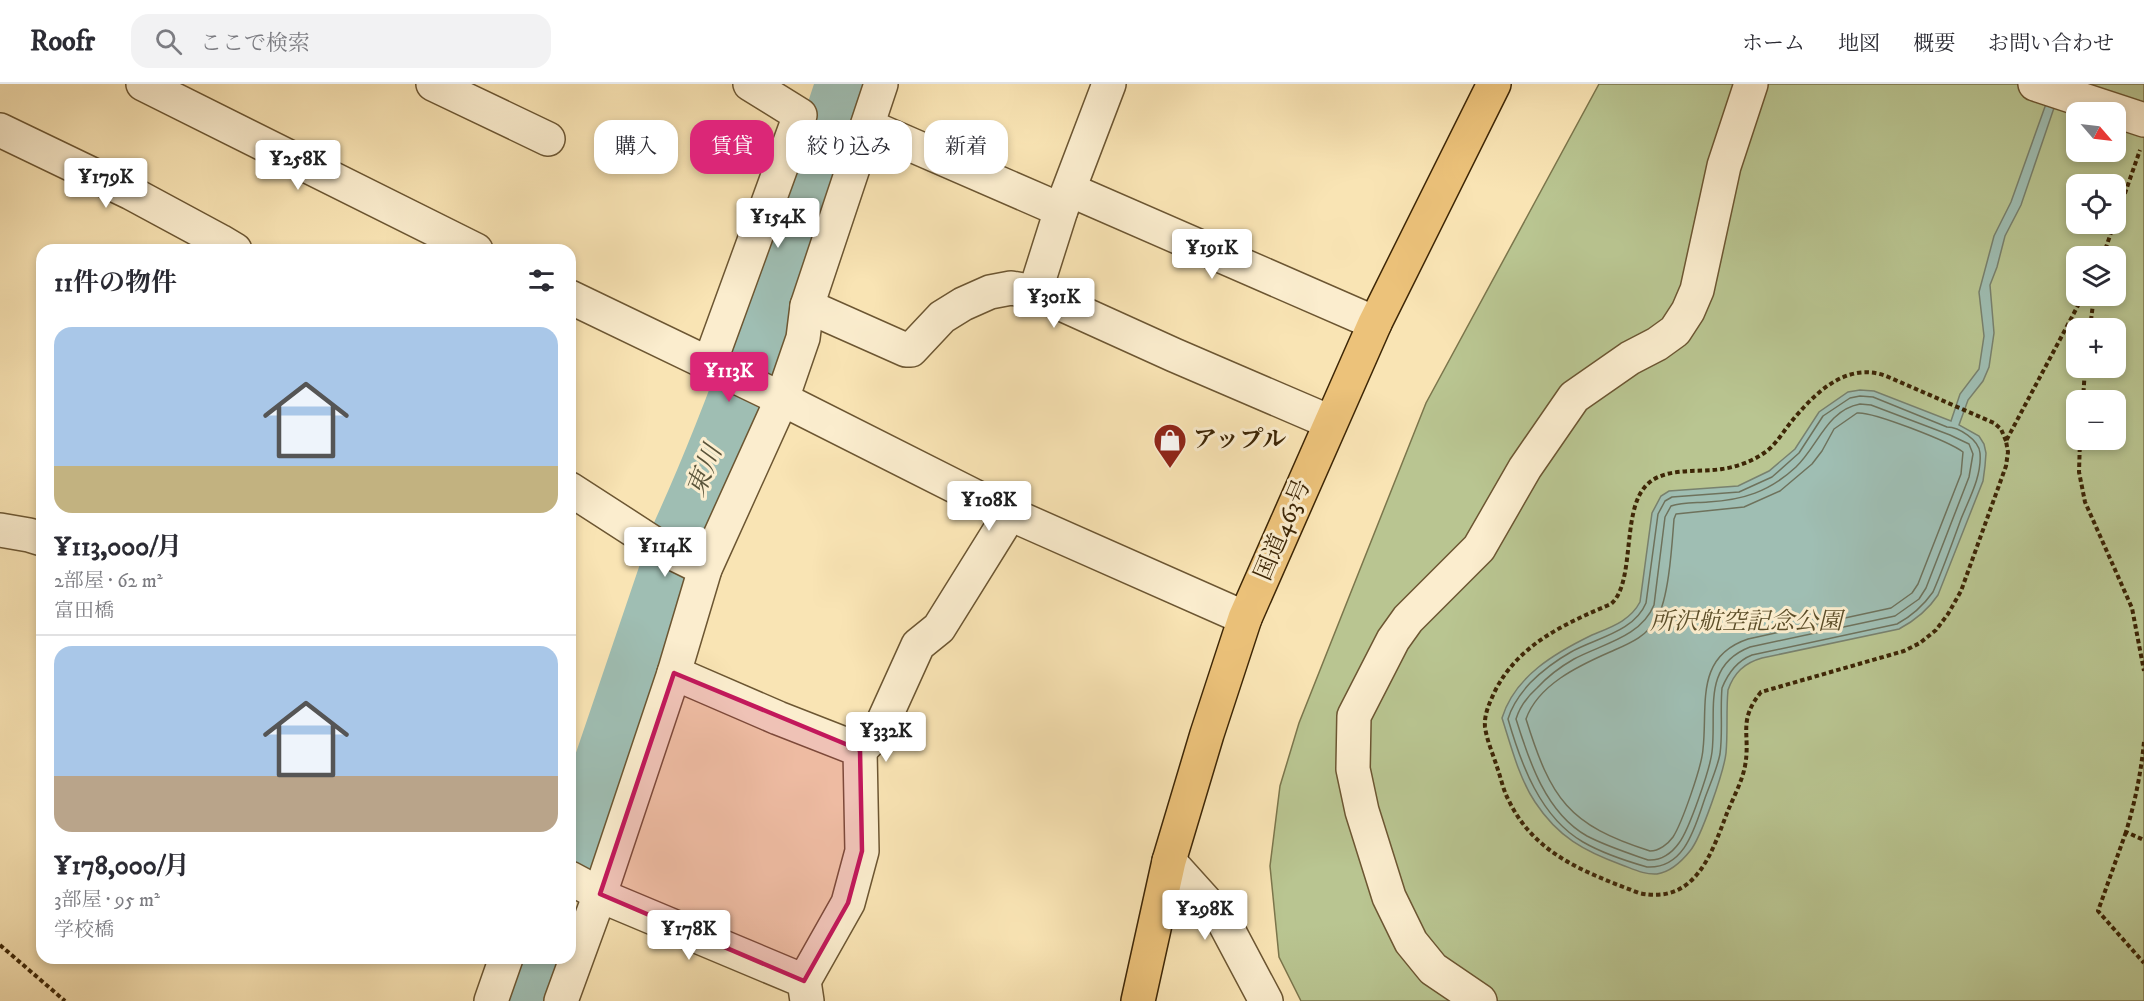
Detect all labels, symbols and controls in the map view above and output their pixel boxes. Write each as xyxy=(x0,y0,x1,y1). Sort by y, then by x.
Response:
search box xyxy=(131,14,551,68)
text: Roofr xyxy=(30,24,95,59)
icon: search xyxy=(152,25,185,58)
text: ここで検索 xyxy=(200,30,310,57)
text: ホーム xyxy=(1742,31,1805,57)
text: 地図 xyxy=(1838,31,1880,57)
text: 概要 xyxy=(1913,31,1955,57)
text: お問い合わせ xyxy=(1988,31,2114,57)
north arrow xyxy=(2066,102,2126,162)
map controls xyxy=(2066,102,2126,450)
chip: 購入 xyxy=(594,120,678,174)
chip: 賃貸 xyxy=(690,120,774,174)
chip: 絞り込み xyxy=(786,120,912,174)
chip: 新着 xyxy=(924,120,1008,174)
pin: ¥258K xyxy=(256,140,340,191)
text: ¥258K xyxy=(269,147,327,172)
pin: ¥179K xyxy=(64,158,148,209)
text: ¥179K xyxy=(78,165,134,190)
button: locate xyxy=(2066,174,2126,234)
pin: ¥154K xyxy=(736,198,820,249)
text: ¥154K xyxy=(750,205,806,230)
pin: ¥191K xyxy=(1170,229,1254,280)
text: ¥191K xyxy=(1186,236,1238,261)
button: layers xyxy=(2066,246,2126,306)
icon: filters xyxy=(525,264,558,297)
text: 11件の物件 xyxy=(54,267,177,300)
pin: ¥301K xyxy=(1012,278,1096,329)
text: ¥301K xyxy=(1028,285,1080,310)
button: + xyxy=(2066,318,2126,378)
pin: ¥113K xyxy=(687,352,771,403)
text: ¥113K xyxy=(704,359,754,384)
icon: home xyxy=(252,366,360,474)
button: − xyxy=(2066,390,2126,450)
shop icon: アップル xyxy=(1152,422,1188,469)
place label: アップル xyxy=(1193,425,1286,455)
water label: 東川 xyxy=(680,438,731,501)
street label: 国道463号 xyxy=(1248,475,1318,585)
pin: ¥108K xyxy=(947,481,1031,532)
text: ¥108K xyxy=(961,488,1017,513)
pin: ¥114K xyxy=(623,527,707,578)
text: ¥113,000/月 xyxy=(54,531,182,564)
text: ¥114K xyxy=(638,534,692,559)
text: 2部屋 · 62 m² xyxy=(54,569,163,594)
text: 富田橋 xyxy=(54,599,114,624)
park label: 所沢航空記念公園 xyxy=(1650,607,1846,637)
icon: home xyxy=(252,685,360,793)
pin: ¥332K xyxy=(844,712,928,763)
text: ¥332K xyxy=(860,719,912,744)
text: ¥178,000/月 xyxy=(54,850,190,883)
text: 3部屋 · 95 m² xyxy=(54,888,160,913)
pin: ¥298K xyxy=(1163,890,1247,941)
text: ¥298K xyxy=(1176,897,1234,922)
pin: ¥178K xyxy=(647,910,731,961)
text: ¥178K xyxy=(661,917,717,942)
text: 学校橋 xyxy=(54,918,114,943)

